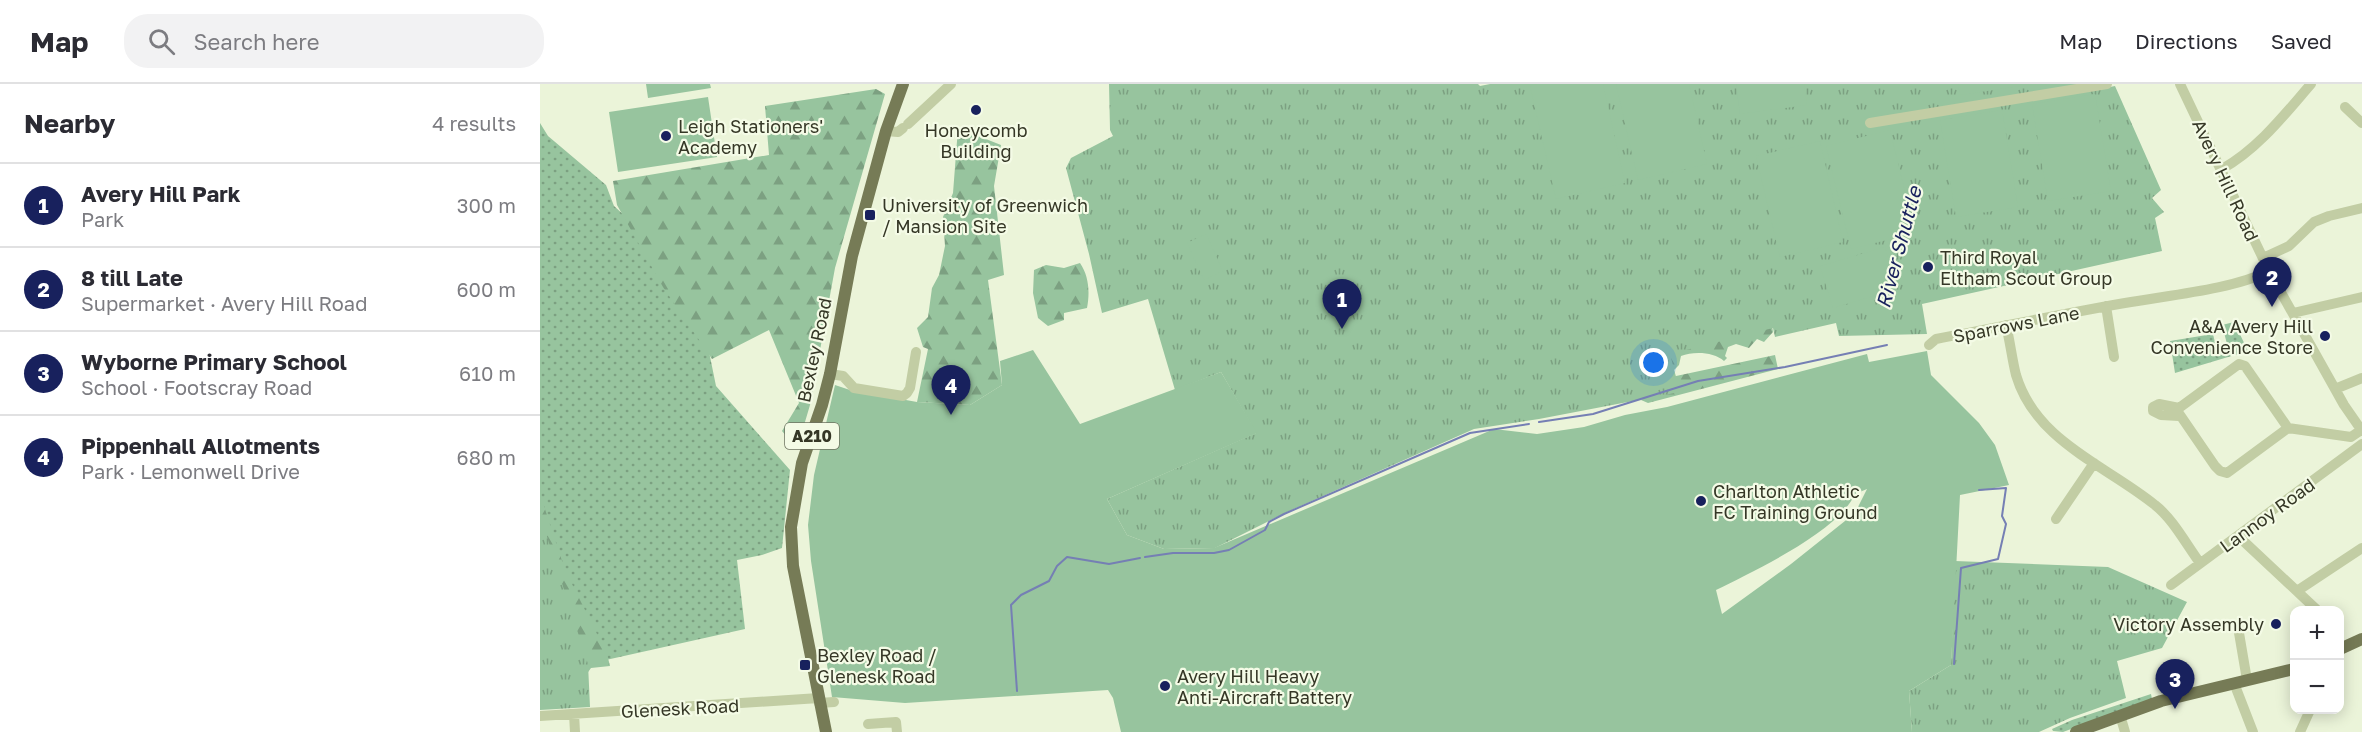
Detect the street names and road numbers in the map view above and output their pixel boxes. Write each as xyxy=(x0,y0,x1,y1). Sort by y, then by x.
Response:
street label: Avery Hill Road xyxy=(2188,116,2264,244)
street label: Bexley Road xyxy=(792,296,836,404)
street label: Sparrows Lane xyxy=(1951,301,2081,347)
road number: A210 xyxy=(785,423,839,449)
street label: Lannoy Road xyxy=(2215,473,2319,557)
street label: Glenesk Road xyxy=(620,694,740,722)

